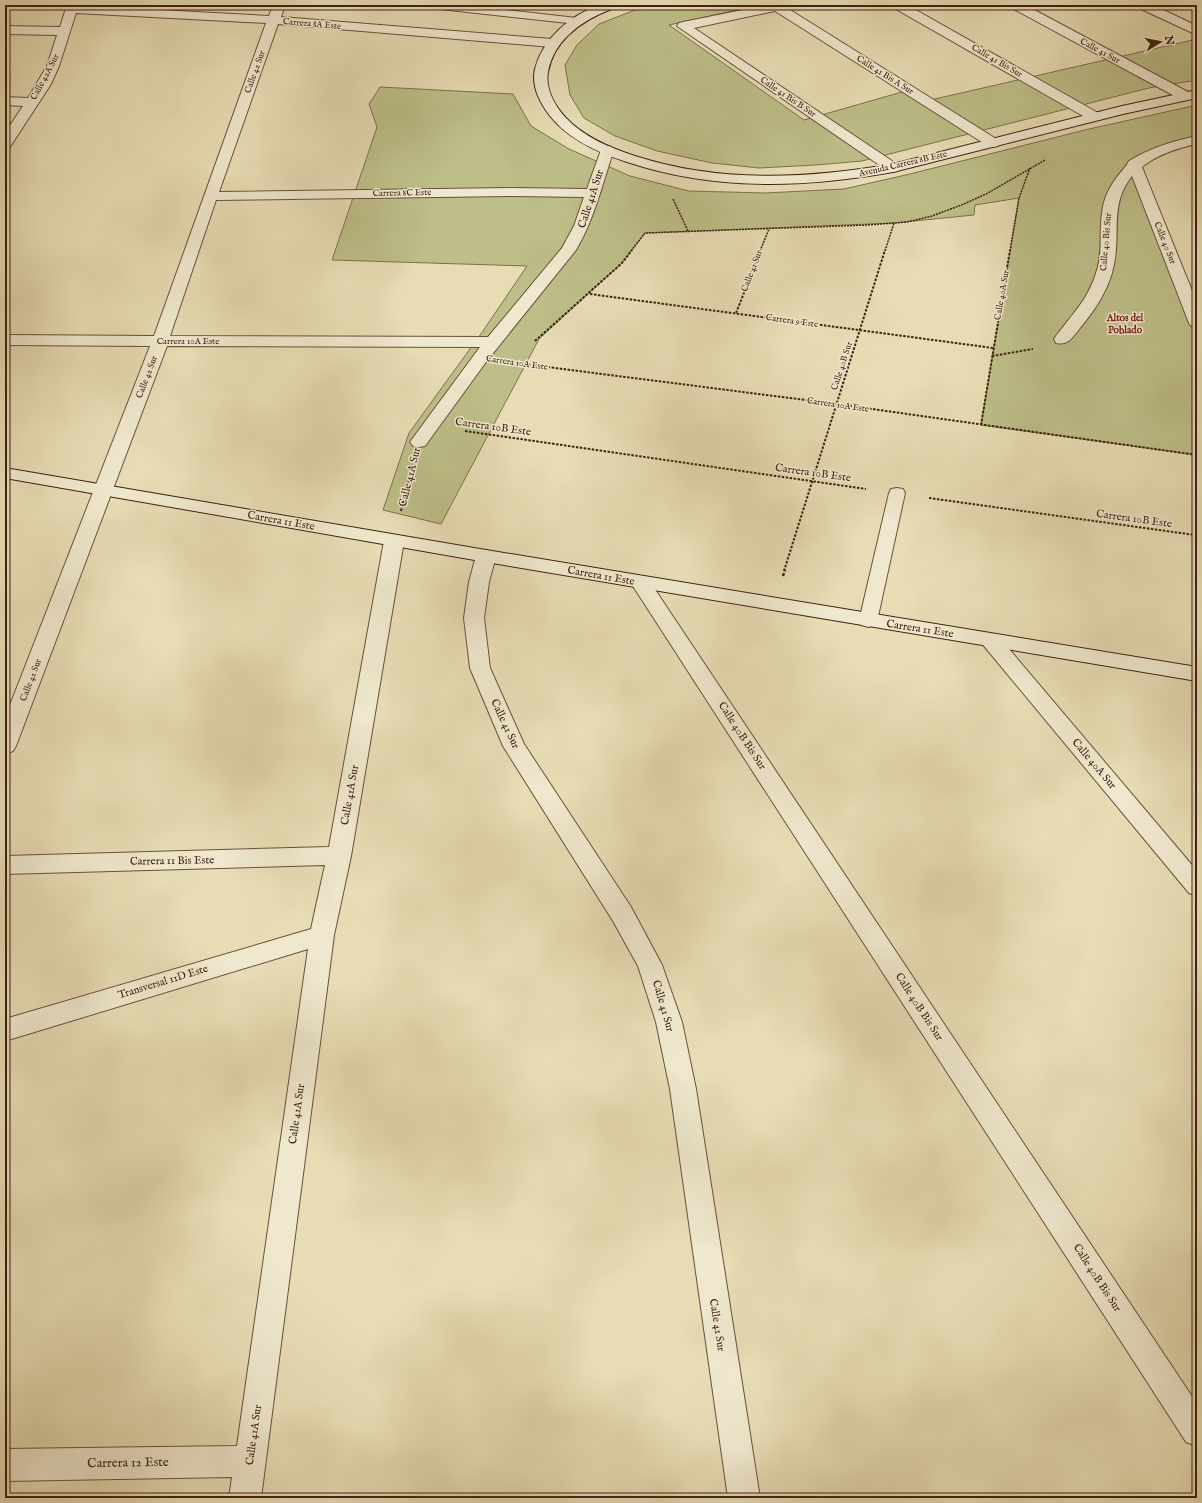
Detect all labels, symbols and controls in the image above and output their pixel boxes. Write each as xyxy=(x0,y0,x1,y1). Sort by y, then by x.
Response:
street label: Carrera 8A Este xyxy=(282,16,342,32)
north arrow xyxy=(1140,22,1180,62)
text: N xyxy=(1161,34,1177,47)
street label: Calle 41 Sur xyxy=(1078,36,1122,66)
street label: Calle 41 Bis Sur xyxy=(970,42,1025,80)
street label: Calle 42 Sur xyxy=(242,49,268,95)
street label: Calle 42A Sur xyxy=(28,51,62,102)
street label: Calle 41 Bis A Sur xyxy=(854,53,916,97)
street label: Calle 41 Bis B Sur xyxy=(758,74,819,120)
street label: Avenida Carrera 8B Este xyxy=(857,149,948,180)
street label: Calle 41A Sur xyxy=(575,168,607,230)
street label: Carrera 8C Este xyxy=(373,187,431,199)
street label: Calle 40 Bis Sur xyxy=(1098,212,1114,271)
street label: Calle 40 Sur xyxy=(1152,220,1179,266)
street label: Calle 41 Sur xyxy=(739,248,765,293)
street label: Calle 40A Sur xyxy=(992,268,1012,321)
street label: Carrera 9 Este xyxy=(765,312,819,330)
district label: Altos del Poblado xyxy=(1106,312,1144,337)
street label: Carrera 10A Este xyxy=(157,336,219,347)
street label: Calle 40B Sur xyxy=(829,340,855,392)
street label: Carrera 10A Este xyxy=(485,353,549,373)
street label: Calle 42 Sur xyxy=(134,354,160,400)
street label: Carrera 10A Este xyxy=(806,395,870,415)
street label: Carrera 10B Este xyxy=(454,415,532,439)
street label: Calle 41A Sur xyxy=(396,446,424,508)
street label: Carrera 10B Este xyxy=(774,461,852,485)
street label: Carrera 10B Este xyxy=(1095,507,1173,531)
street label: Carrera 11 Este xyxy=(246,508,316,534)
street label: Carrera 11 Este xyxy=(566,563,636,589)
street label: Carrera 11 Este xyxy=(885,617,955,641)
street label: Calle 42 Sur xyxy=(18,657,44,703)
street label: Calle 41 Sur xyxy=(487,697,523,751)
street label: Calle 40B Bis Sur xyxy=(715,699,769,773)
street label: Calle 40A Sur xyxy=(1069,736,1119,792)
street label: Calle 41A Sur xyxy=(338,764,362,826)
street label: Carrera 11 Bis Este xyxy=(130,853,214,869)
street label: Transversal 11D Este xyxy=(116,962,210,1002)
street label: Calle 40B Bis Sur xyxy=(892,970,946,1044)
street label: Calle 41 Sur xyxy=(649,978,677,1034)
street label: Calle 41A Sur xyxy=(286,1083,308,1145)
street label: Calle 40B Bis Sur xyxy=(1070,1241,1124,1315)
street label: Calle 41 Sur xyxy=(706,1298,728,1352)
street label: Calle 41A Sur xyxy=(243,1404,265,1466)
street label: Carrera 12 Este xyxy=(87,1454,169,1472)

